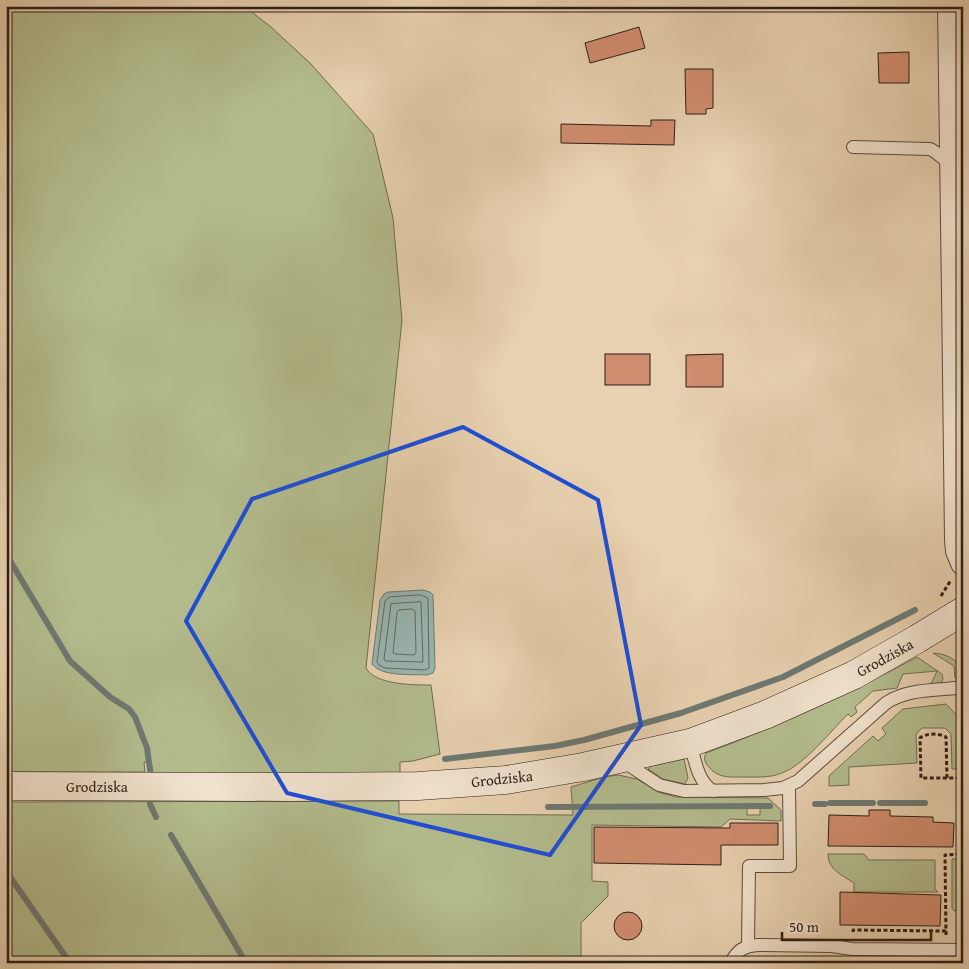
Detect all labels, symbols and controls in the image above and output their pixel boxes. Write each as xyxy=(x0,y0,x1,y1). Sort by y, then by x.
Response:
street label: Grodziska xyxy=(853,633,917,682)
street label: Grodziska xyxy=(470,765,534,792)
street label: Grodziska xyxy=(66,776,128,797)
scale bar xyxy=(782,909,930,941)
text: 50 m xyxy=(789,916,820,937)

